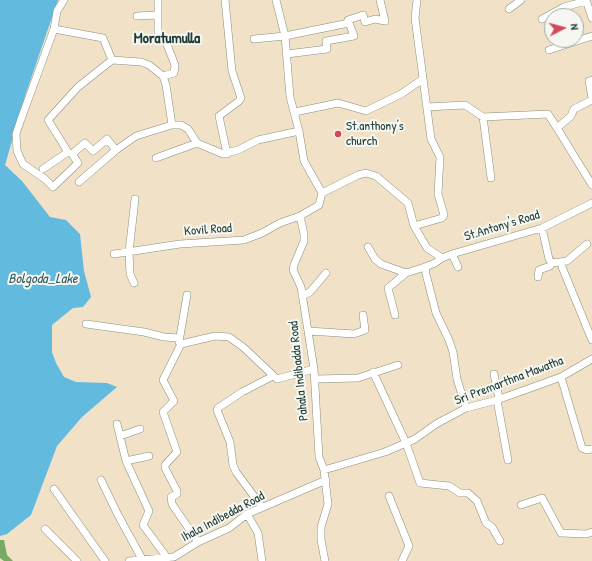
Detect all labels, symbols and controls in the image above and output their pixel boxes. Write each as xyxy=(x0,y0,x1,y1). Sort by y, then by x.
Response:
north arrow xyxy=(544,8,584,48)
text: N xyxy=(568,23,582,30)
district label: Moratumulla xyxy=(134,30,200,48)
place label: St.anthony's church xyxy=(346,119,404,150)
marker: St.anthony's church xyxy=(333,129,343,139)
street label: St.Antony's Road xyxy=(462,207,542,245)
street label: Kovil Road xyxy=(184,221,232,239)
water label: Bolgoda_Lake xyxy=(8,271,78,287)
street label: Pahala Indibadda Road xyxy=(286,320,312,422)
street label: Sri Premarthna Mawatha xyxy=(452,353,566,409)
street label: Ihala Indibedda Road xyxy=(179,488,267,546)

